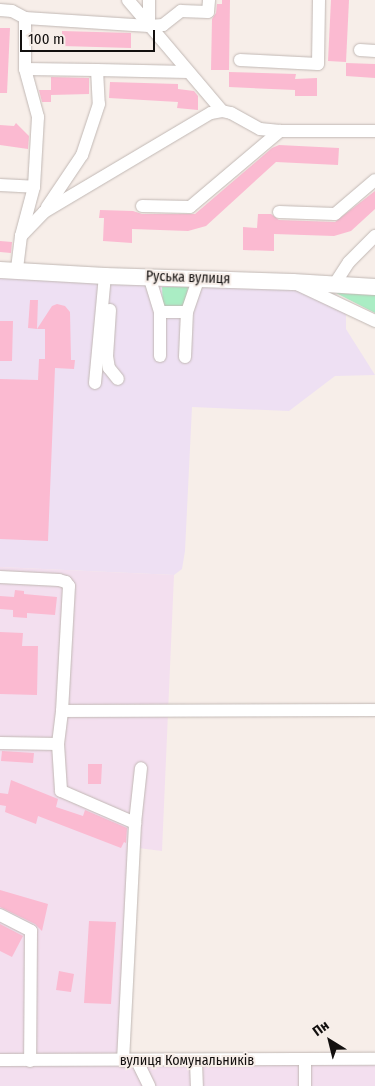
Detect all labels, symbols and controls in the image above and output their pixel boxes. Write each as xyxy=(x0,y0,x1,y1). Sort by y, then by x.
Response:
scale bar xyxy=(22,20,158,52)
text: 100 m xyxy=(28,30,65,48)
street label: Руська вулиця xyxy=(146,268,230,288)
north arrow xyxy=(305,1016,355,1066)
text: Пн xyxy=(309,1017,332,1040)
street label: вулиця Комунальників xyxy=(120,1053,254,1069)

